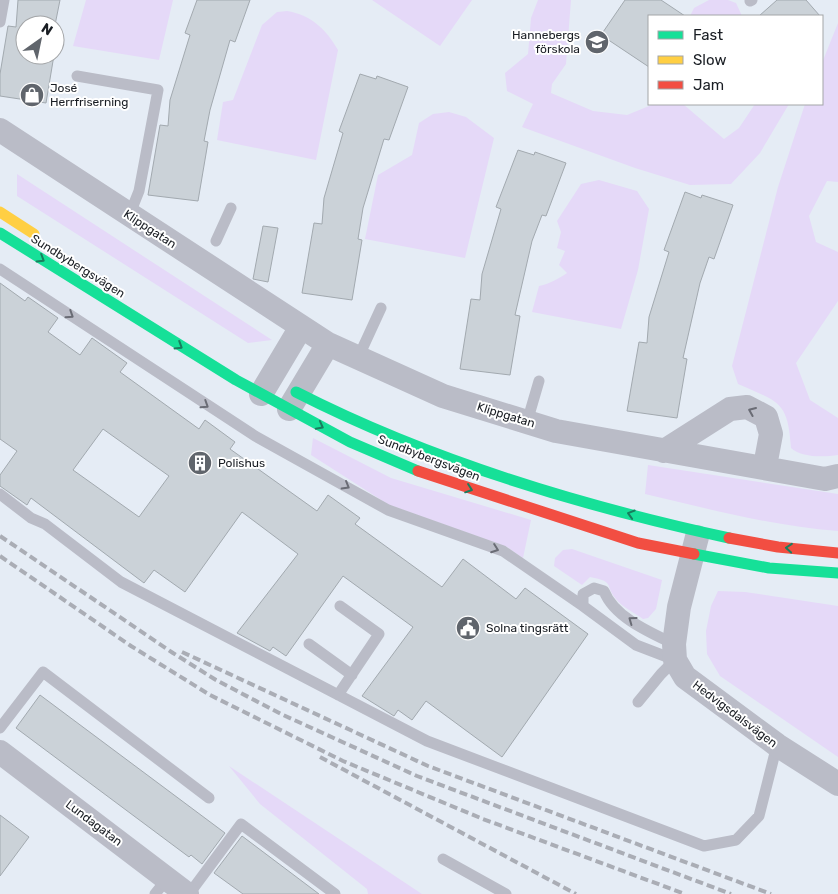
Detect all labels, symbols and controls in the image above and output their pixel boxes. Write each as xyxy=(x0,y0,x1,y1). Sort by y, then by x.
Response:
north arrow xyxy=(15,15,65,65)
legend xyxy=(648,15,823,105)
text: N xyxy=(38,20,56,39)
text: Fast xyxy=(693,26,723,44)
place label: Hannebergs förskola xyxy=(512,28,580,56)
school or university icon: Hannebergs förskola xyxy=(584,29,610,55)
text: Slow xyxy=(693,51,726,69)
text: Jam xyxy=(693,76,724,94)
place label: José Herrfriserning xyxy=(50,81,129,109)
shop icon: José Herrfriserning xyxy=(19,82,45,108)
street label: Klippgatan xyxy=(121,207,179,251)
street label: Sundbybergsvägen xyxy=(28,231,128,301)
one-way arrow xyxy=(36,253,45,262)
one-way arrow xyxy=(64,309,74,318)
one-way arrow xyxy=(173,339,182,349)
one-way arrow xyxy=(200,399,209,408)
street label: Klippgatan xyxy=(475,400,537,430)
one-way arrow xyxy=(748,406,757,417)
one-way arrow xyxy=(315,419,324,429)
street label: Sundbybergsvägen xyxy=(376,432,482,484)
building icon: Polishus xyxy=(187,450,213,476)
place label: Polishus xyxy=(218,456,265,470)
one-way arrow xyxy=(340,480,349,490)
one-way arrow xyxy=(465,483,473,493)
one-way arrow xyxy=(627,510,635,520)
one-way arrow xyxy=(490,543,499,553)
one-way arrow xyxy=(785,543,793,554)
public building icon: Solna tingsrätt xyxy=(455,615,481,641)
one-way arrow xyxy=(628,617,637,626)
place label: Solna tingsrätt xyxy=(486,621,569,635)
street label: Hedvigsdalsvägen xyxy=(690,678,780,750)
street label: Lundagatan xyxy=(63,797,125,849)

